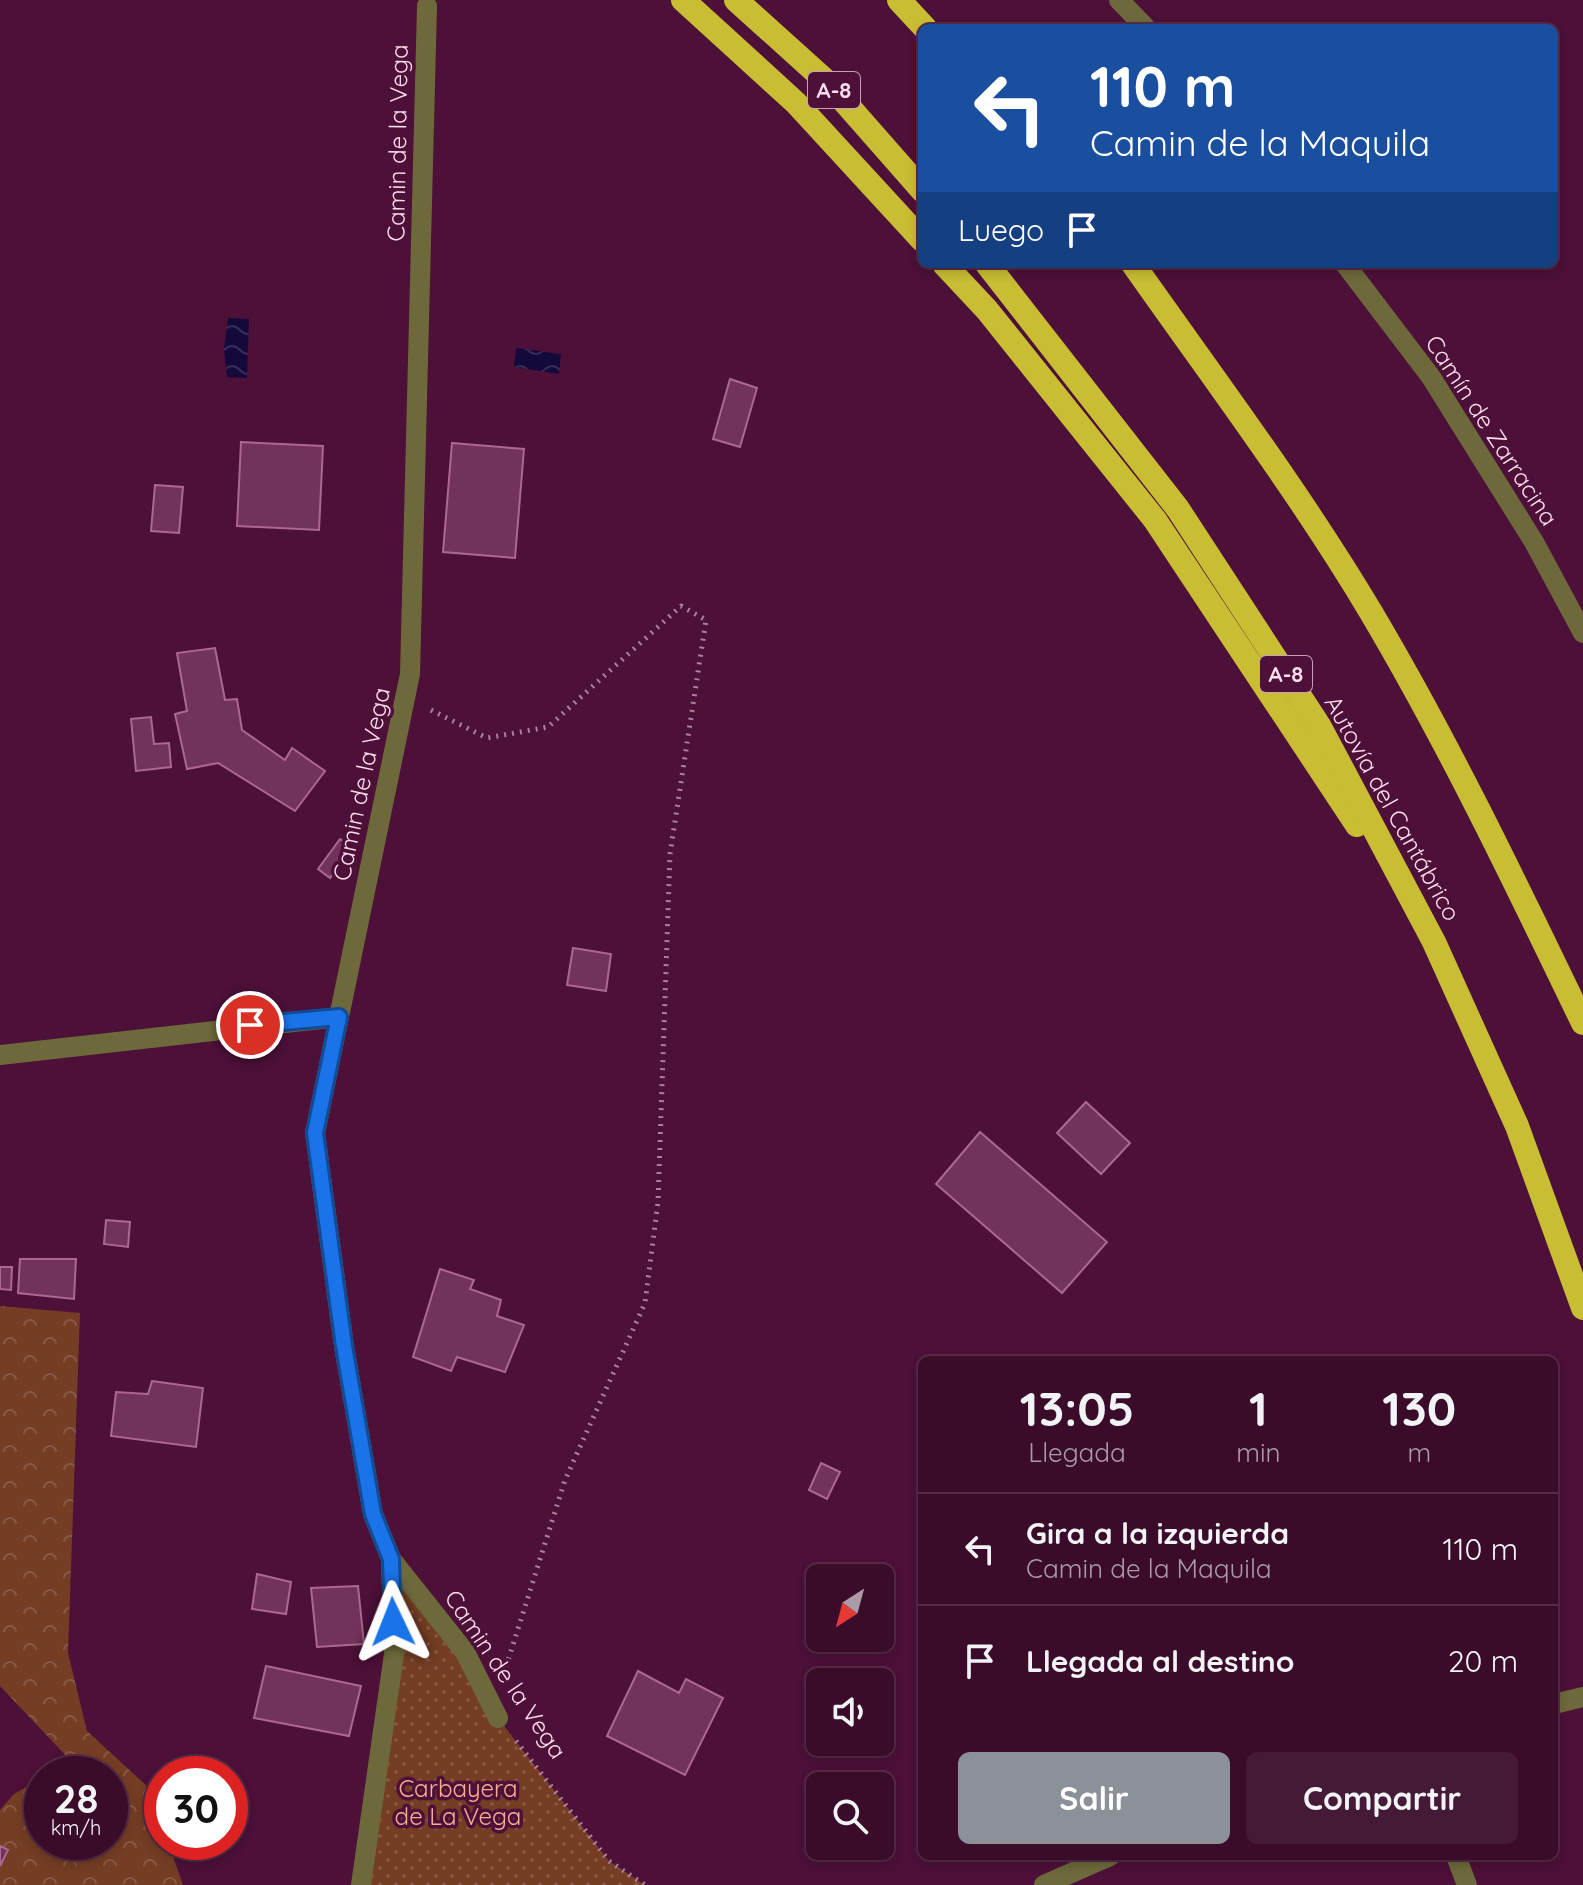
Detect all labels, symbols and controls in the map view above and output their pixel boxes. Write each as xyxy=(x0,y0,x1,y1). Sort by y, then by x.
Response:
street label: Camin de la Vega xyxy=(380,44,414,242)
text: 110 m xyxy=(1090,51,1235,121)
icon: left xyxy=(958,56,1062,160)
road number: A-8 xyxy=(808,72,860,108)
text: Camin de la Maquila xyxy=(1090,120,1430,165)
icon: arrive xyxy=(1060,208,1104,252)
text: Luego xyxy=(958,211,1044,249)
street label: Camín de Zarracina xyxy=(1419,329,1565,531)
road number: A-8 xyxy=(1260,656,1312,692)
street label: Camin de la Vega xyxy=(326,684,396,884)
street label: Autovía del Cantábrico xyxy=(1319,690,1467,926)
pin xyxy=(216,991,284,1059)
icon: arrive xyxy=(228,1003,272,1047)
text: 13:05 xyxy=(1020,1378,1134,1438)
text: 1 xyxy=(1249,1378,1268,1438)
text: 130 xyxy=(1382,1378,1456,1438)
text: Llegada xyxy=(1028,1436,1126,1469)
text: min xyxy=(1236,1436,1281,1469)
text: m xyxy=(1407,1436,1431,1469)
text: Gira a la izquierda xyxy=(1026,1514,1289,1552)
icon: left xyxy=(958,1527,1002,1571)
text: 110 m xyxy=(1442,1530,1518,1568)
text: Camin de la Maquila xyxy=(1026,1552,1272,1585)
north arrow xyxy=(806,1564,894,1652)
map controls xyxy=(806,1564,894,1860)
position arrow xyxy=(351,1580,435,1664)
street label: Camin de la Vega xyxy=(438,1584,574,1764)
icon: arrive xyxy=(958,1639,1002,1683)
text: Llegada al destino xyxy=(1026,1642,1294,1680)
text: 20 m xyxy=(1448,1642,1518,1680)
button: sound xyxy=(806,1668,894,1756)
button: Salir xyxy=(958,1752,1230,1844)
button: Compartir xyxy=(1246,1752,1518,1844)
speed limit sign: 30 xyxy=(144,1756,248,1860)
button: search xyxy=(806,1772,894,1860)
text: 28 xyxy=(54,1773,98,1823)
park label: Carbayera de La Vega xyxy=(395,1773,521,1831)
text: km/h xyxy=(51,1815,101,1840)

